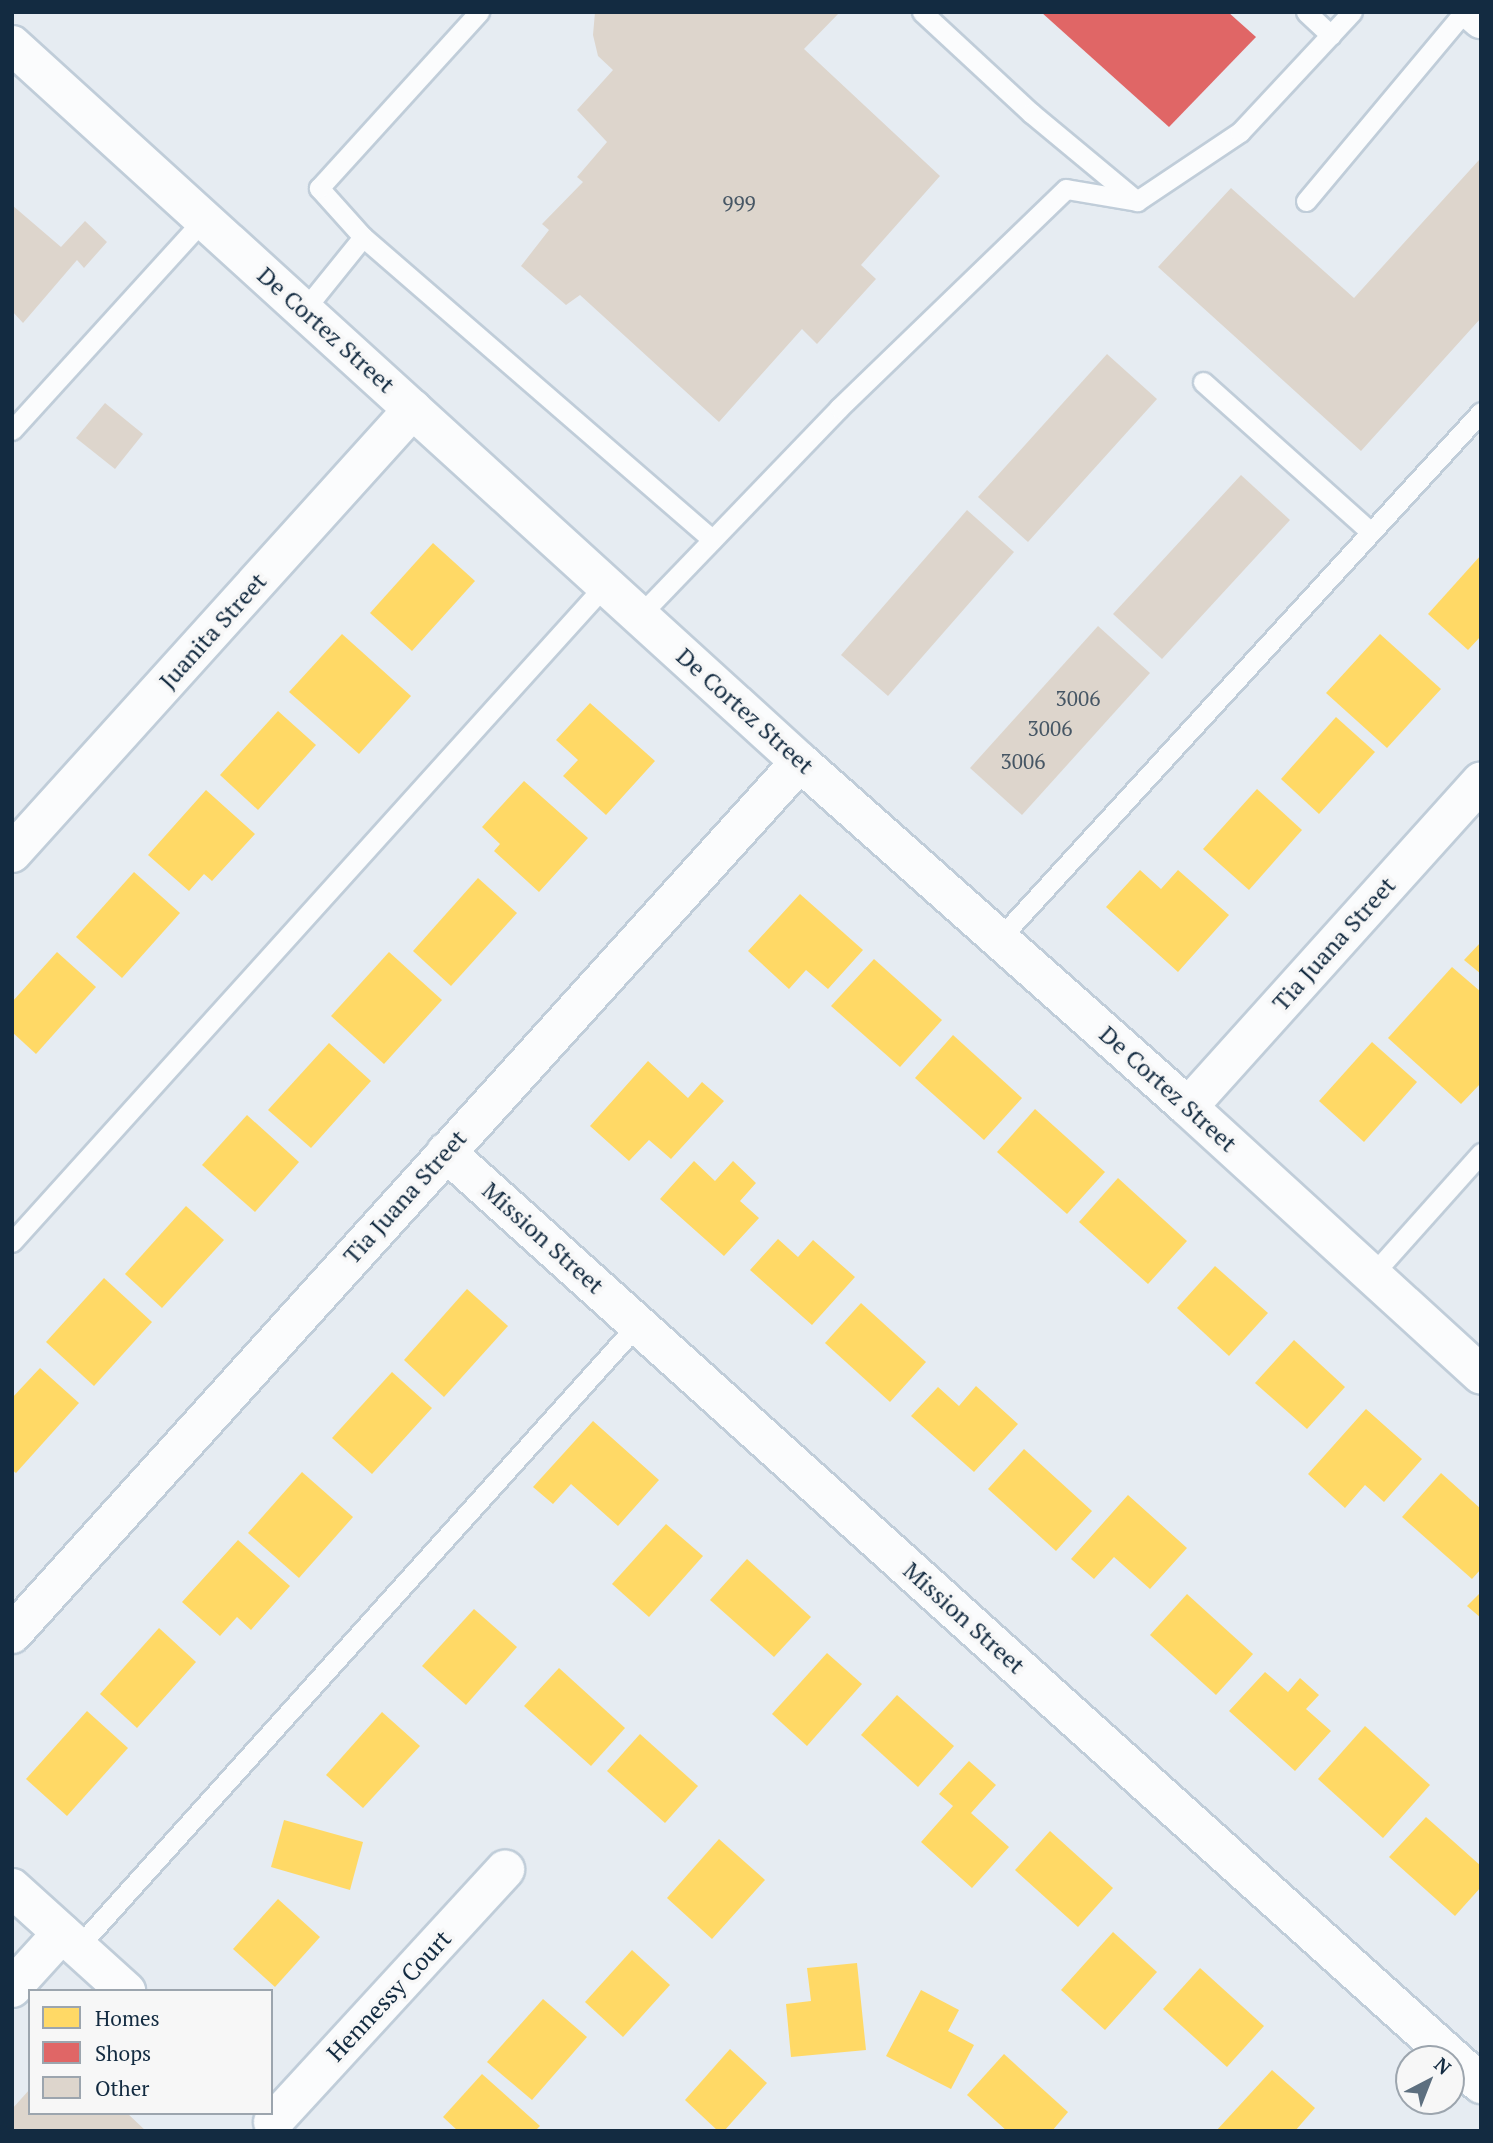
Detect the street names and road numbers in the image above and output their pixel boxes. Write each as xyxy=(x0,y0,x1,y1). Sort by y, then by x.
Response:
street label: De Cortez Street xyxy=(252,261,400,399)
street label: Juanita Street xyxy=(153,567,273,695)
street label: De Cortez Street xyxy=(671,642,819,780)
street label: Tia Juana Street xyxy=(1266,871,1402,1017)
street label: De Cortez Street xyxy=(1094,1020,1242,1158)
street label: Tia Juana Street xyxy=(337,1124,473,1270)
street label: Mission Street xyxy=(476,1176,610,1300)
street label: Mission Street xyxy=(897,1556,1031,1680)
street label: Hennessy Court xyxy=(321,1924,457,2068)

